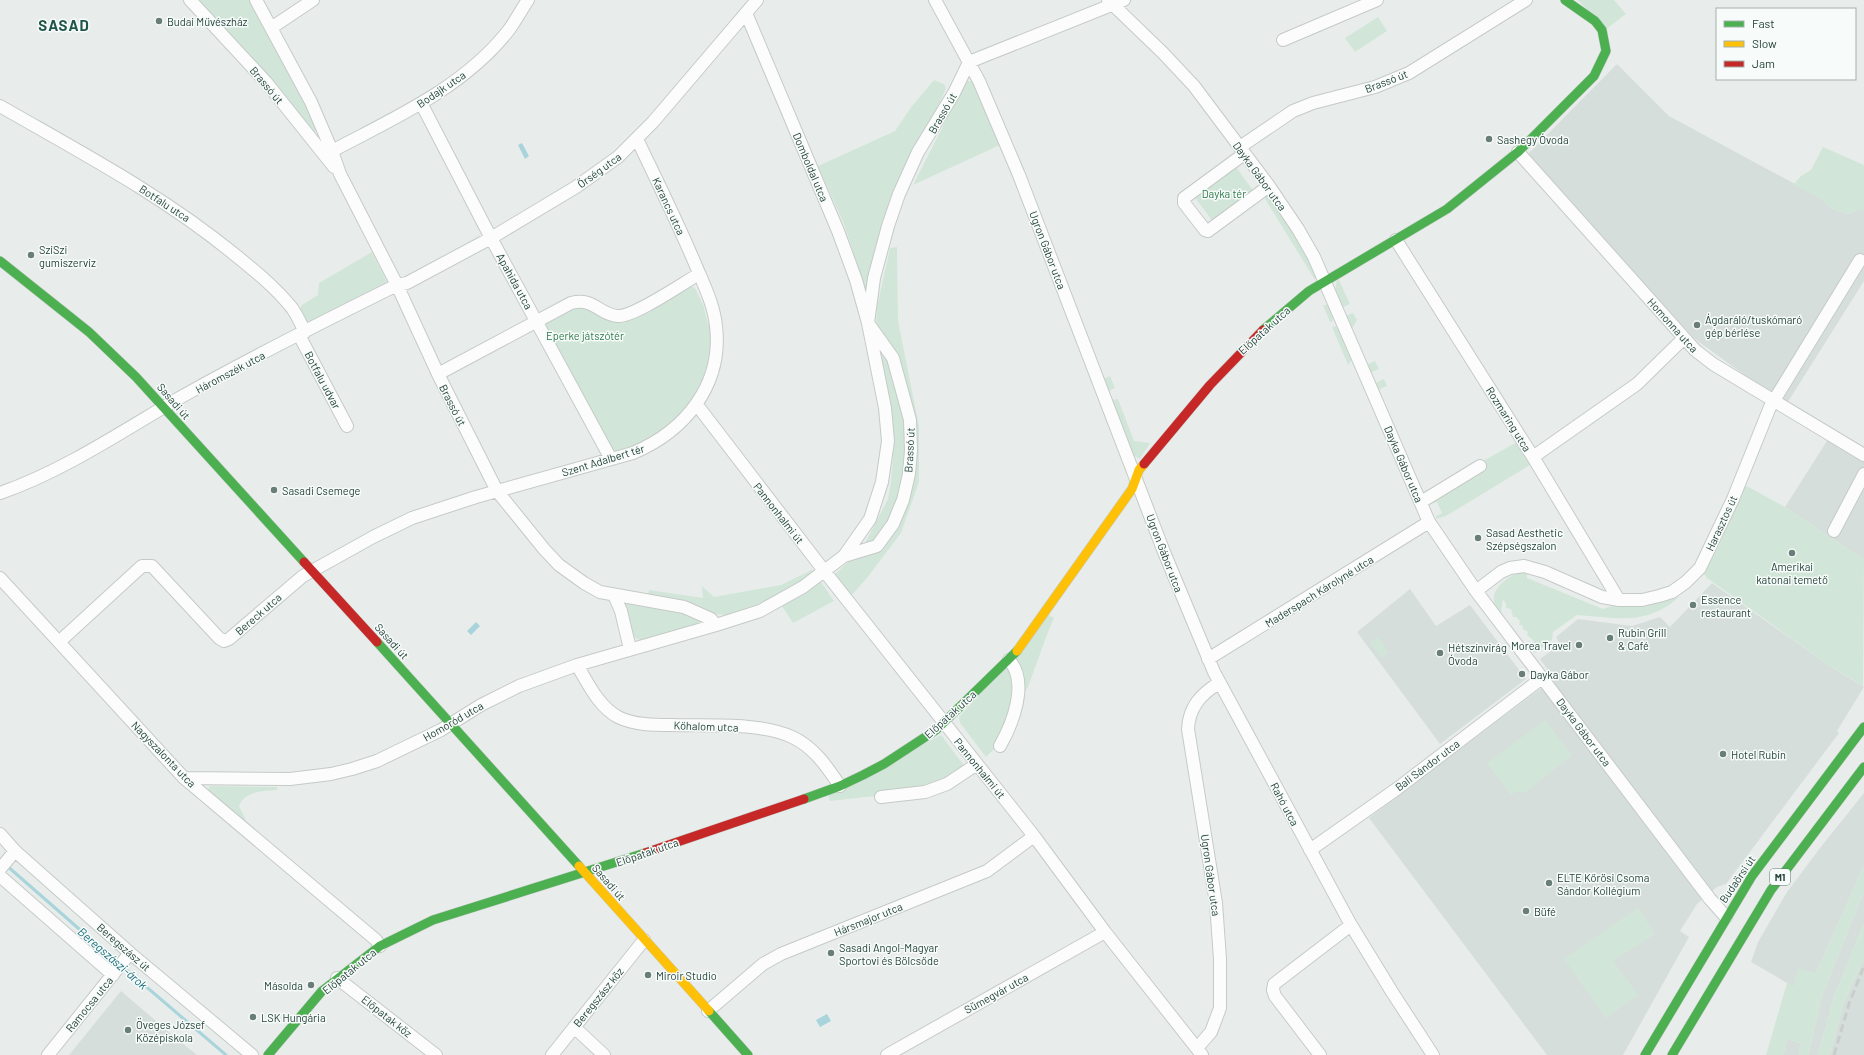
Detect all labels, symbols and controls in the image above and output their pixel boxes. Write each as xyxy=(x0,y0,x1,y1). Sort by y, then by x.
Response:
legend xyxy=(1716,8,1856,80)
place label: Budai Művészház xyxy=(167,15,248,28)
district label: SASAD xyxy=(38,16,90,34)
marker: Budai Művészház xyxy=(154,16,164,26)
text: Fast xyxy=(1752,16,1775,30)
text: Slow xyxy=(1752,36,1777,50)
text: Jam xyxy=(1752,56,1775,70)
street label: Brassó út xyxy=(248,64,286,106)
street label: Brassó út xyxy=(1363,67,1409,95)
street label: Bodajk utca xyxy=(414,68,468,110)
street label: Brassó út xyxy=(925,90,959,136)
street label: Domboldal utca xyxy=(791,131,831,203)
place label: Sashegy Óvoda xyxy=(1497,133,1569,146)
marker: Sashegy Óvoda xyxy=(1484,134,1494,144)
street label: Dayka Gábor utca xyxy=(1231,139,1289,213)
street label: Őrség utca xyxy=(574,150,624,190)
street label: Karancs utca xyxy=(650,175,688,237)
street label: Botfalu utca xyxy=(137,182,193,224)
park label: Dayka tér xyxy=(1202,187,1246,200)
street label: Ugron Gábor utca xyxy=(1027,209,1069,291)
place label: SziSzi gumiszerviz xyxy=(39,243,96,269)
marker: SziSzi gumiszerviz xyxy=(26,250,36,260)
street label: Apahida utca xyxy=(494,251,536,311)
street label: Homonna utca xyxy=(1645,295,1701,355)
street label: Előpatak utca xyxy=(1235,303,1293,357)
place label: Ágdaráló/tuskómaró gép bérlése xyxy=(1705,313,1802,339)
marker: Ágdaráló/tuskómaró gép bérlése xyxy=(1692,320,1702,330)
park label: Eperke játszótér xyxy=(546,329,624,342)
street label: Háromszék utca xyxy=(193,348,267,396)
street label: Botfalu udvar xyxy=(302,349,344,411)
street label: Sasadi út xyxy=(155,380,193,422)
street label: Brassó út xyxy=(437,382,469,428)
street label: Rozmaring utca xyxy=(1484,384,1534,454)
street label: Dayka Gábor utca xyxy=(1382,424,1426,504)
street label: Brassó út xyxy=(901,427,917,473)
street label: Szent Adalbert tér xyxy=(560,441,646,479)
street label: Pannonhalmi út xyxy=(751,480,807,546)
place label: Sasadi Csemege xyxy=(282,484,361,497)
marker: Sasadi Csemege xyxy=(269,485,279,495)
street label: Harasztos út xyxy=(1702,493,1740,553)
street label: Ugron Gábor utca xyxy=(1144,512,1186,594)
place label: Sasad Aesthetic Szépségszalon xyxy=(1486,526,1563,552)
marker: Sasad Aesthetic Szépségszalon xyxy=(1473,533,1483,543)
marker: Amerikai katonai temető xyxy=(1787,548,1797,558)
street label: Maderspach Károlyné utca xyxy=(1263,552,1375,630)
place label: Amerikai katonai temető xyxy=(1756,560,1828,586)
street label: Bereck utca xyxy=(232,590,284,638)
place label: Essence restaurant xyxy=(1701,593,1751,619)
marker: Essence restaurant xyxy=(1688,600,1698,610)
street label: Sasadi út xyxy=(372,620,412,662)
place label: Rubin Grill & Café xyxy=(1618,626,1666,652)
marker: Rubin Grill & Café xyxy=(1605,633,1615,643)
place label: Morea Travel xyxy=(1511,639,1571,652)
marker: Morea Travel xyxy=(1574,640,1584,650)
place label: Hétszínvirág Óvoda xyxy=(1448,641,1507,667)
marker: Hétszínvirág Óvoda xyxy=(1435,648,1445,658)
place label: Dayka Gábor xyxy=(1530,668,1589,681)
marker: Dayka Gábor xyxy=(1517,669,1527,679)
street label: Előpatak utca xyxy=(921,687,979,741)
street label: Dayka Gábor utca xyxy=(1554,695,1614,769)
street label: Homoród utca xyxy=(421,699,485,743)
street label: Nagyszalonta utca xyxy=(129,718,199,790)
street label: Kőhalom utca xyxy=(673,718,739,734)
street label: Pannonhalmi út xyxy=(952,735,1008,801)
street label: Bali Sándor utca xyxy=(1392,737,1462,793)
place label: Hotel Rubin xyxy=(1731,748,1786,761)
marker: Hotel Rubin xyxy=(1718,749,1728,759)
street label: Rahó utca xyxy=(1268,780,1302,828)
street label: Ugron Gábor utca xyxy=(1199,833,1223,917)
street label: Előpatak utca xyxy=(614,835,680,869)
street label: Budaörsi út xyxy=(1716,853,1758,905)
street label: Sasadi út xyxy=(590,861,628,903)
road number: M1 xyxy=(1770,869,1790,885)
place label: ELTE Kőrösi Csoma Sándor Kollégium xyxy=(1557,871,1649,897)
marker: ELTE Kőrösi Csoma Sándor Kollégium xyxy=(1544,878,1554,888)
street label: Hársmajor utca xyxy=(832,899,904,939)
place label: Büfé xyxy=(1534,905,1556,918)
marker: Büfé xyxy=(1521,906,1531,916)
street label: Beregszász út xyxy=(95,920,153,974)
water label: Beregszászi-árok xyxy=(75,924,151,992)
place label: Sasadi Angol-Magyar Sportovi és Bölcsőde xyxy=(839,941,939,967)
street label: Előpatak utca xyxy=(320,945,378,997)
marker: Sasadi Angol-Magyar Sportovi és Bölcsőde xyxy=(826,948,836,958)
street label: Beregszász köz xyxy=(570,965,626,1029)
place label: Miroir Studio xyxy=(656,969,717,982)
marker: Miroir Studio xyxy=(643,970,653,980)
street label: Sümegvár utca xyxy=(962,970,1030,1016)
street label: Ramocsa utca xyxy=(63,974,115,1034)
place label: Másolda xyxy=(264,979,303,992)
marker: Másolda xyxy=(306,980,316,990)
street label: Előpatak köz xyxy=(359,992,415,1040)
place label: LSK Hungária xyxy=(261,1011,326,1024)
marker: LSK Hungária xyxy=(248,1012,258,1022)
place label: Öveges József Középiskola xyxy=(136,1017,205,1044)
marker: Öveges József Középiskola xyxy=(123,1025,133,1035)

